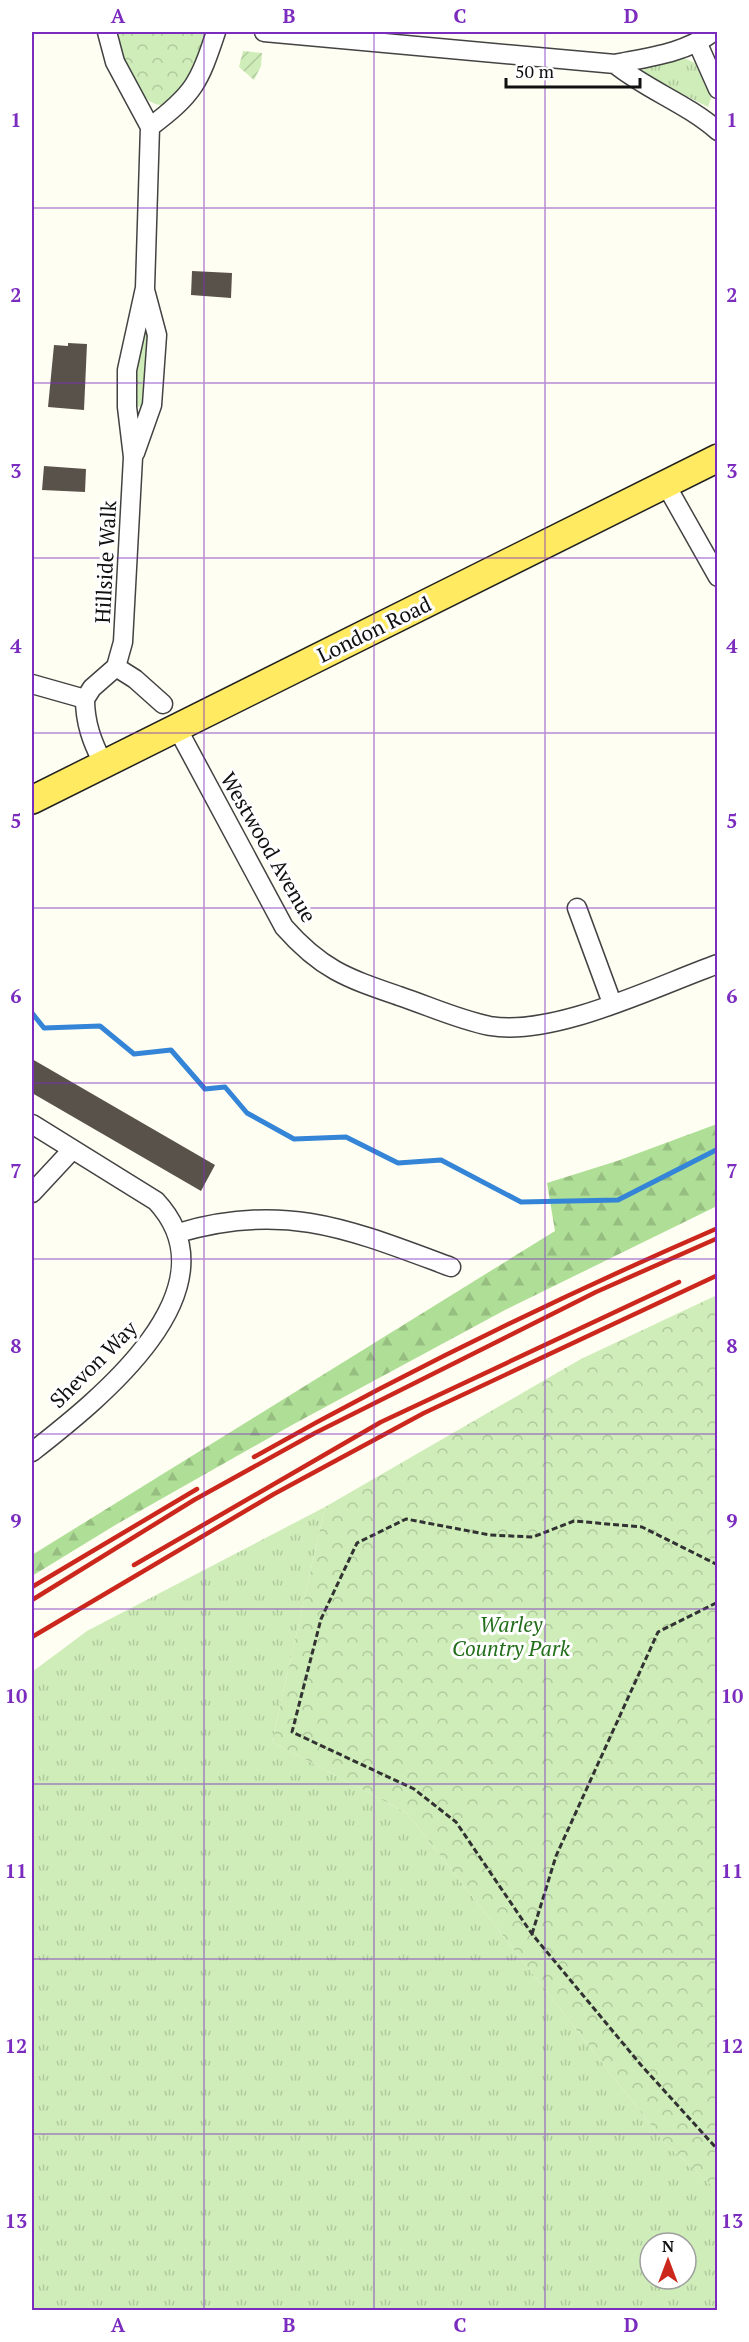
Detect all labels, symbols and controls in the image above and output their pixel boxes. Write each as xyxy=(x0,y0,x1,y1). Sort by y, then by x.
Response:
text: A xyxy=(111,2,126,29)
text: B xyxy=(283,2,296,29)
text: C xyxy=(453,2,467,29)
text: D xyxy=(624,2,638,29)
scale bar xyxy=(506,51,640,89)
text: 50 m xyxy=(515,59,555,83)
text: 1 xyxy=(10,106,22,133)
text: 1 xyxy=(726,106,738,133)
text: 2 xyxy=(10,281,22,308)
text: 2 xyxy=(726,281,738,308)
text: 3 xyxy=(10,457,22,484)
text: 3 xyxy=(726,457,738,484)
street label: Hillside Walk xyxy=(88,500,122,624)
street label: London Road xyxy=(312,589,436,669)
text: 4 xyxy=(10,632,22,659)
text: 4 xyxy=(726,632,738,659)
street label: Westwood Avenue xyxy=(215,767,323,927)
text: 5 xyxy=(10,807,22,834)
text: 5 xyxy=(726,807,738,834)
text: 6 xyxy=(10,982,22,1009)
text: 6 xyxy=(726,982,738,1009)
text: 7 xyxy=(10,1157,22,1184)
text: 7 xyxy=(726,1157,738,1184)
street label: Shevon Way xyxy=(43,1314,143,1414)
text: 8 xyxy=(10,1332,22,1359)
text: 8 xyxy=(726,1332,738,1359)
text: 9 xyxy=(10,1507,22,1534)
text: 9 xyxy=(726,1507,738,1534)
park label: Warley Country Park xyxy=(452,1610,571,1662)
text: 10 xyxy=(5,1682,27,1709)
text: 10 xyxy=(721,1682,743,1709)
text: 11 xyxy=(5,1857,27,1884)
text: 11 xyxy=(721,1857,743,1884)
text: 12 xyxy=(5,2032,27,2059)
text: 12 xyxy=(721,2032,743,2059)
text: 13 xyxy=(5,2207,27,2234)
text: 13 xyxy=(721,2207,743,2234)
north arrow xyxy=(638,2231,698,2291)
text: N xyxy=(662,2235,674,2257)
text: A xyxy=(111,2311,126,2338)
text: B xyxy=(283,2311,296,2338)
text: C xyxy=(453,2311,467,2338)
text: D xyxy=(624,2311,638,2338)

